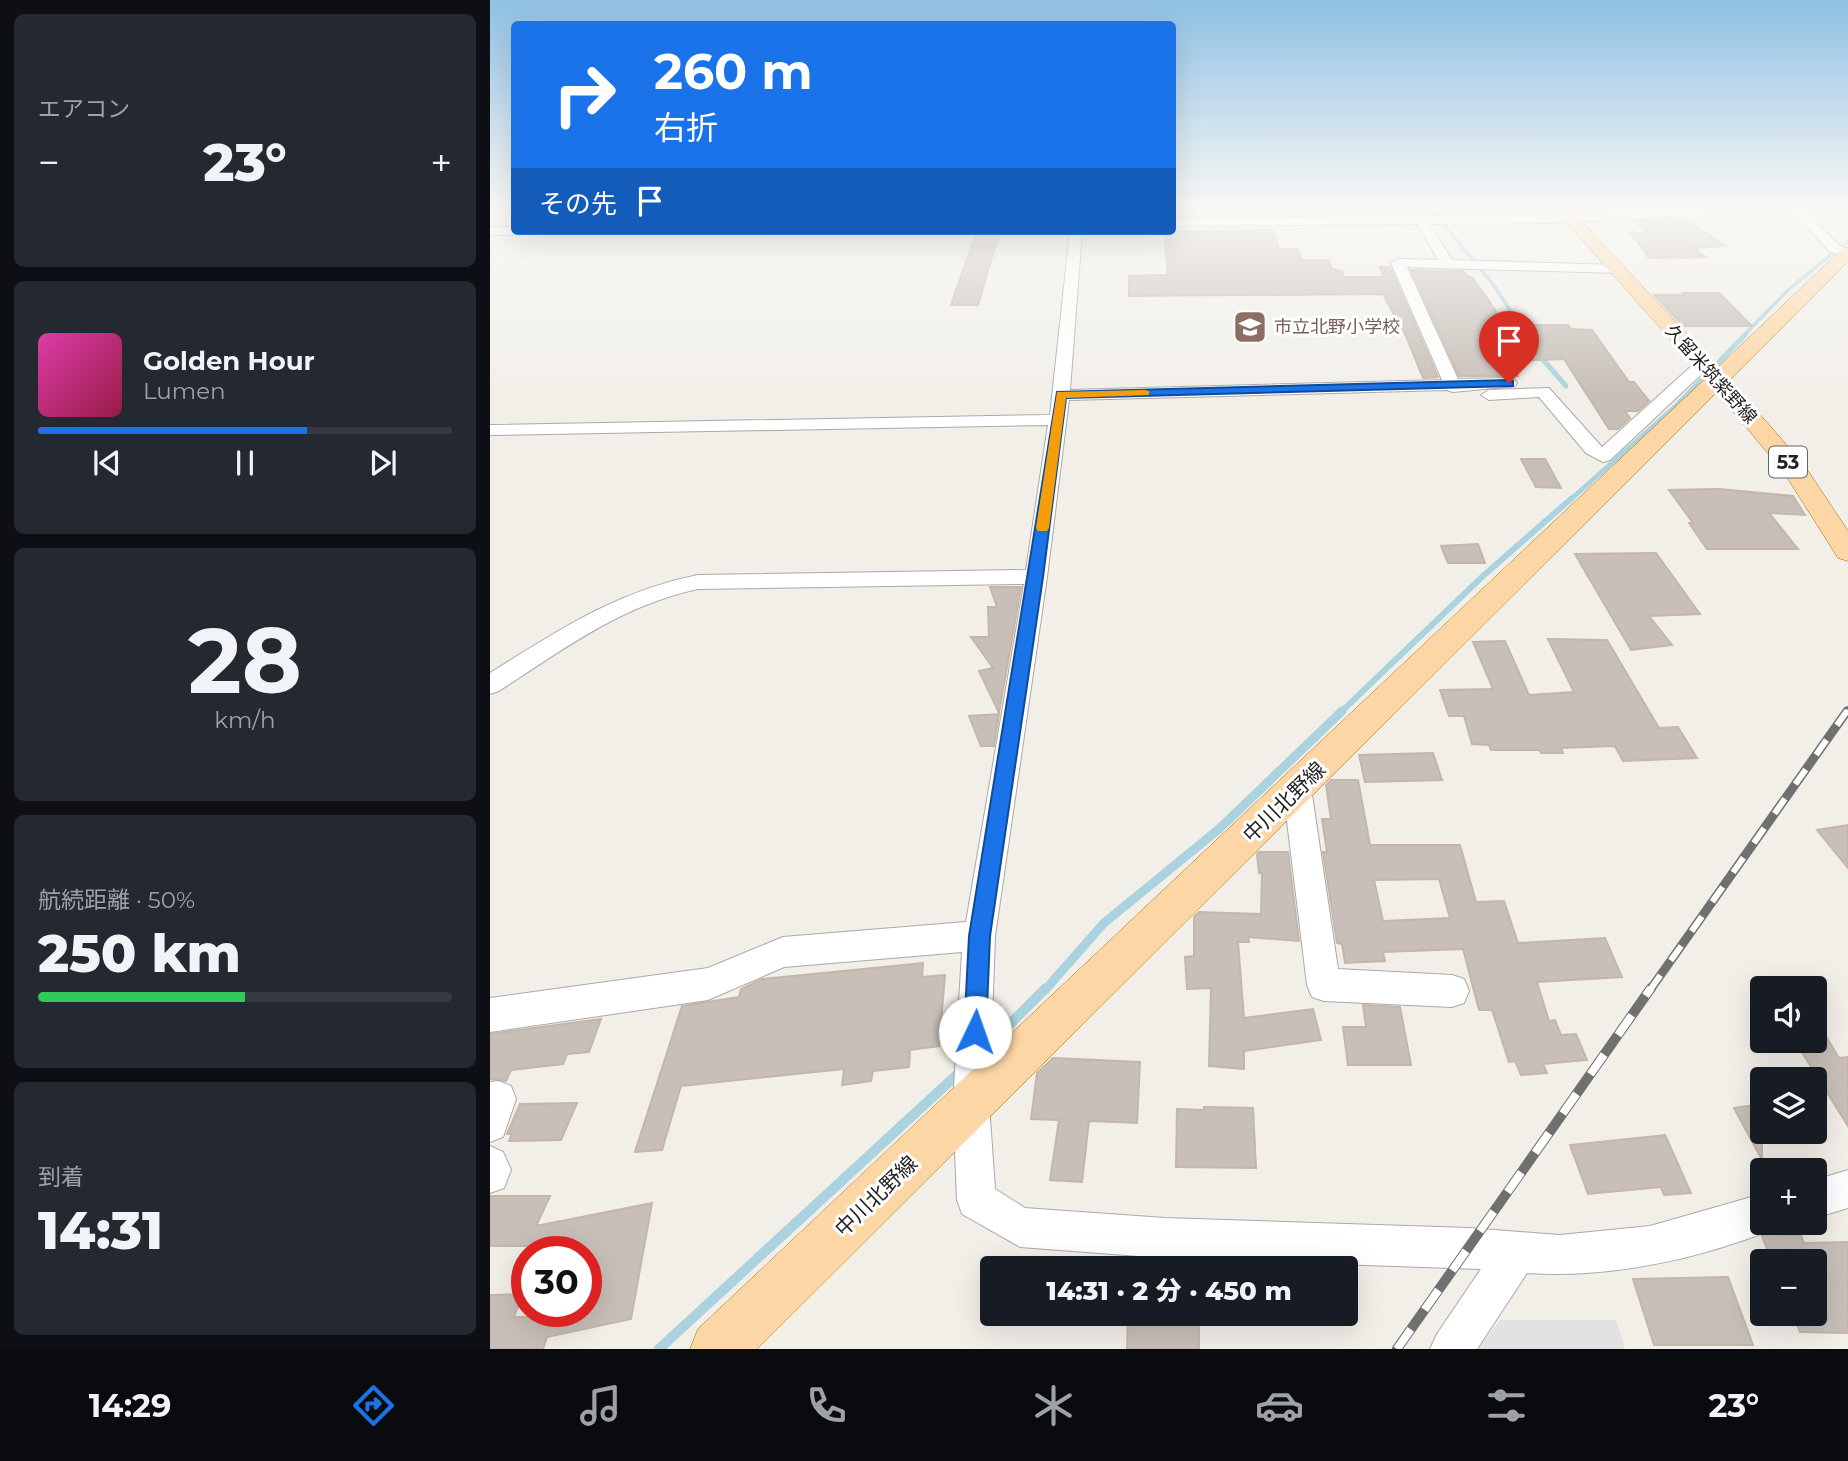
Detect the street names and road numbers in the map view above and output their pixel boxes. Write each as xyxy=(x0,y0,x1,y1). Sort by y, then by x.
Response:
street label: 久留米筑紫野線 xyxy=(1661,320,1761,428)
road number: 53 xyxy=(1769,446,1807,477)
street label: 中川北野線 xyxy=(1238,757,1330,847)
street label: 中川北野線 xyxy=(830,1151,922,1241)

